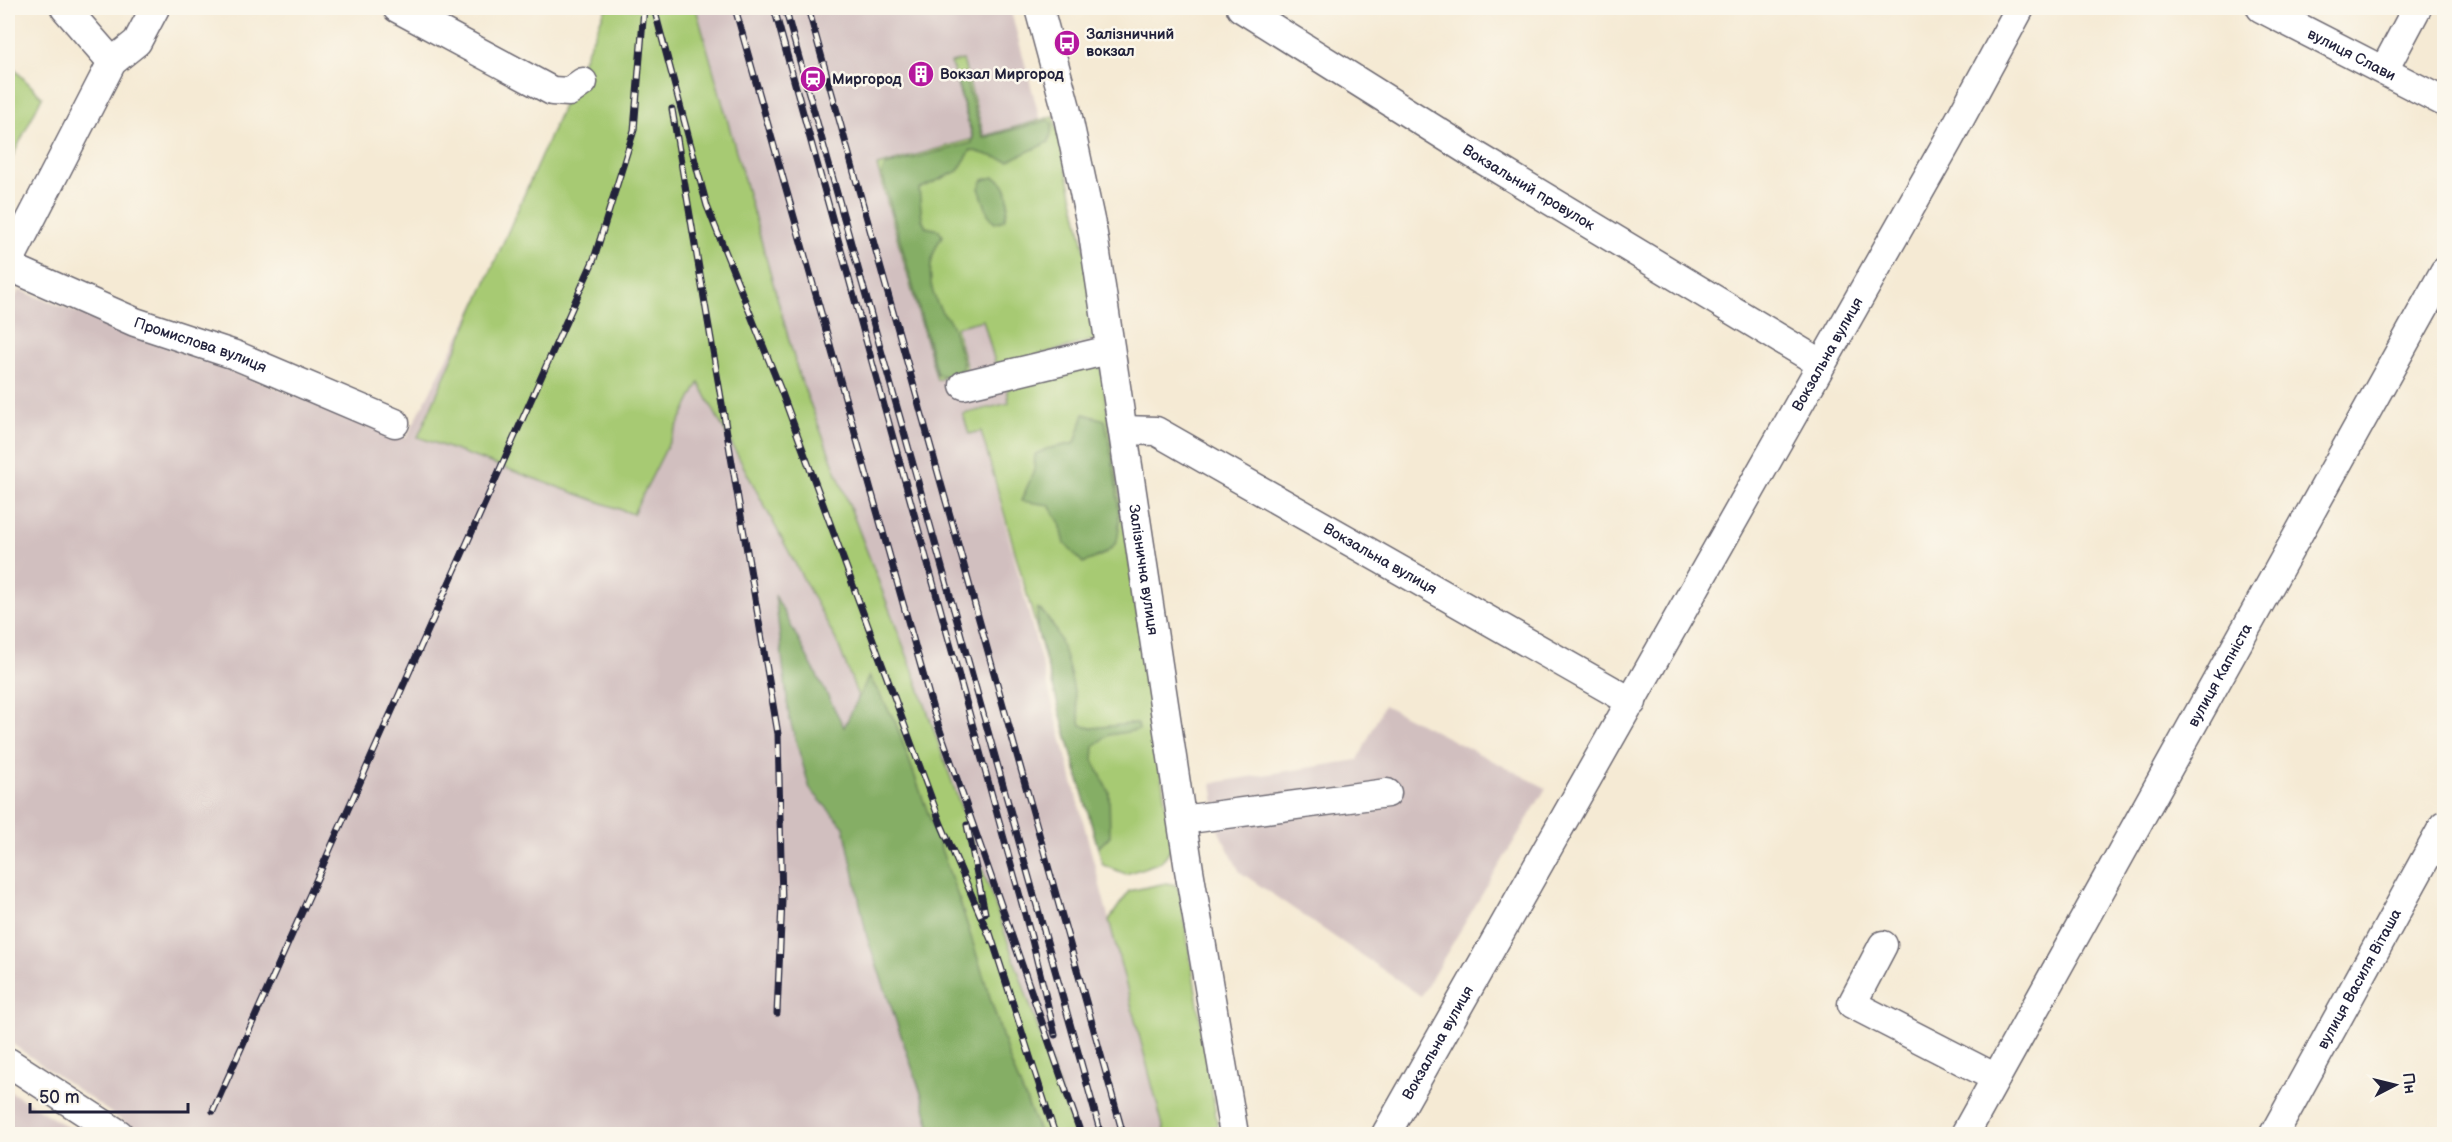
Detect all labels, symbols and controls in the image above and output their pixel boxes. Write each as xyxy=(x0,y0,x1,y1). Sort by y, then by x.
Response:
place label: Залізничний вокзал xyxy=(1086,25,1174,61)
street label: вулиця Слави xyxy=(2304,25,2399,86)
bus stop icon: Залізничний вокзал xyxy=(1052,28,1082,58)
building icon: Вокзал Миргород xyxy=(906,59,936,89)
station icon: Миргород xyxy=(798,64,828,94)
place label: Вокзал Миргород xyxy=(940,65,1064,84)
place label: Миргород xyxy=(832,70,902,89)
street label: Вокзальний провулок xyxy=(1459,141,1598,235)
street label: Вокзальна вулиця xyxy=(1788,294,1867,415)
street label: Промислова вулиця xyxy=(131,313,269,377)
street label: Залізнична вулиця xyxy=(1124,503,1162,637)
street label: Вокзальна вулиця xyxy=(1320,519,1440,599)
street label: вулиця Капніста xyxy=(2184,620,2257,730)
street label: вулиця Василя Віташа xyxy=(2314,906,2406,1053)
street label: Вокзальна вулиця xyxy=(1398,983,1478,1103)
north arrow xyxy=(2365,1055,2425,1115)
text: Пн xyxy=(2398,1072,2419,1095)
scale bar xyxy=(30,1076,188,1114)
text: 50 m xyxy=(39,1087,80,1108)

